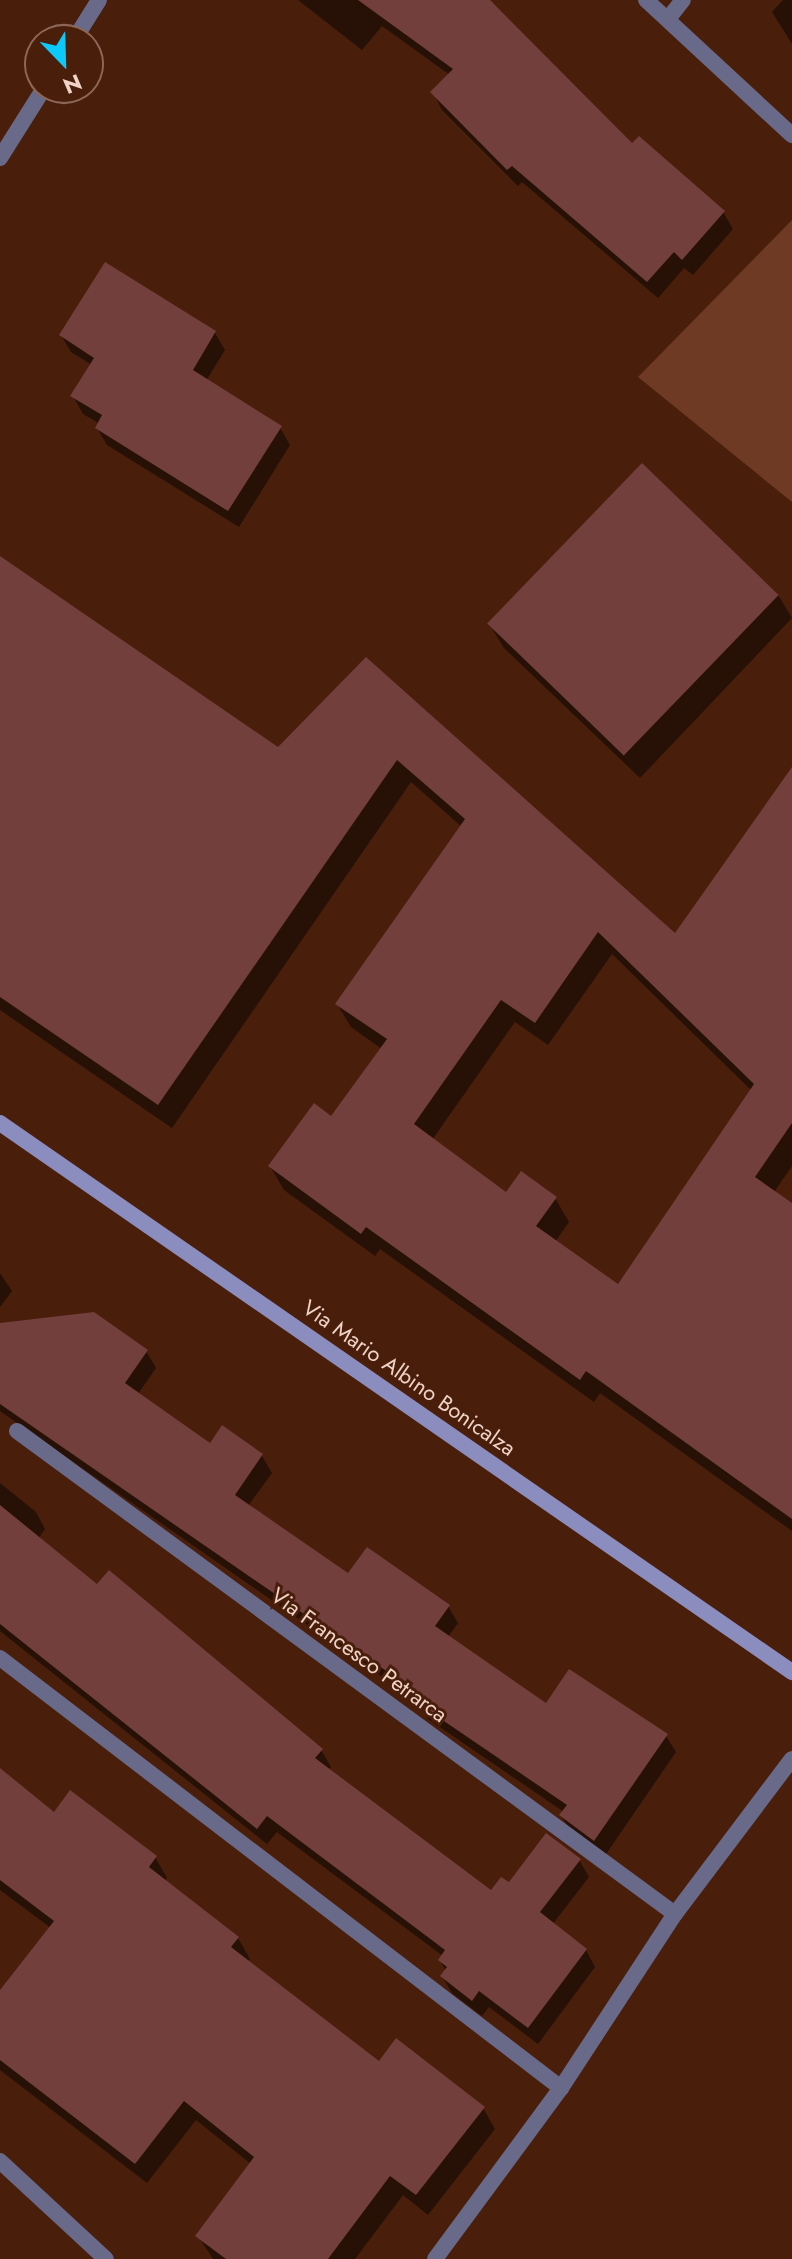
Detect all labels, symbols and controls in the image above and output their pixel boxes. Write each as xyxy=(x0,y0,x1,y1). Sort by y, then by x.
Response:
north arrow xyxy=(24,24,104,104)
text: N xyxy=(58,66,87,102)
street label: Via Mario Albino Bonicalza xyxy=(297,1294,521,1462)
street label: Via Francesco Petrarca xyxy=(266,1582,452,1728)

